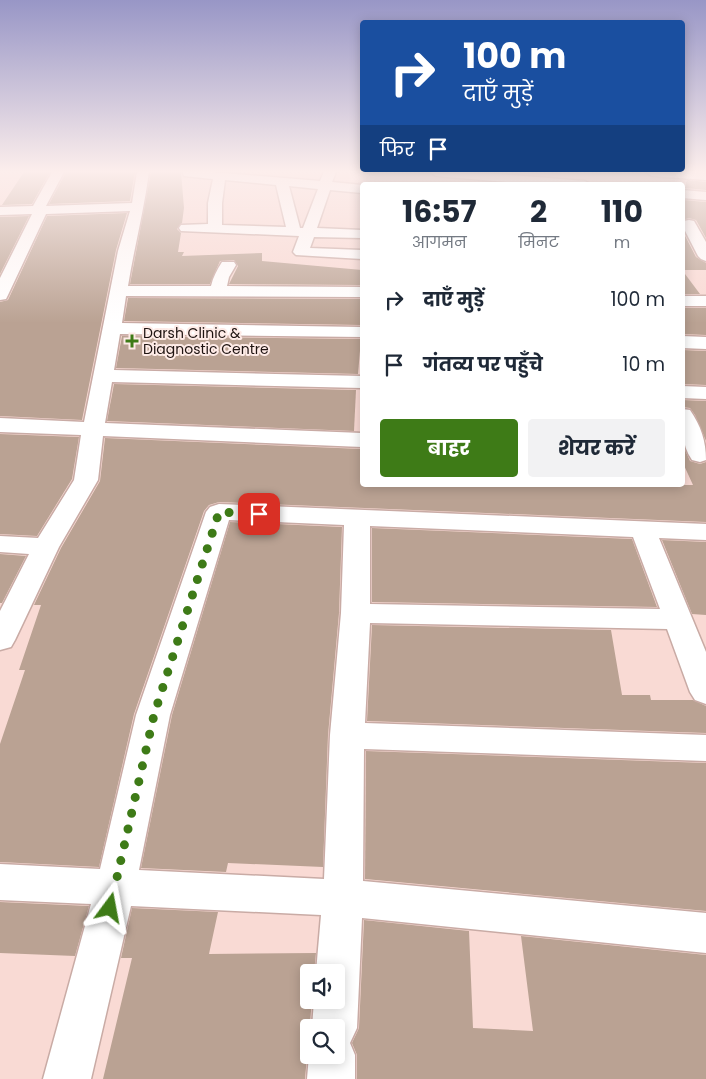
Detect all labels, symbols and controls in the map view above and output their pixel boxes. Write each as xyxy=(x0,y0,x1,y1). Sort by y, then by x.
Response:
text: 100 m xyxy=(463,31,566,80)
icon: right xyxy=(380,40,445,105)
text: दाएँ मुड़ें xyxy=(463,78,533,109)
icon: arrive xyxy=(424,135,452,163)
text: फिर xyxy=(380,136,414,163)
text: 16:57 xyxy=(402,190,476,233)
text: 2 xyxy=(530,190,547,233)
text: 110 xyxy=(601,190,643,233)
text: आगमन xyxy=(412,231,467,254)
text: मिनट xyxy=(519,231,559,254)
text: m xyxy=(614,231,630,254)
icon: right xyxy=(380,286,408,314)
text: दाएँ मुड़ें xyxy=(423,286,484,313)
text: 100 m xyxy=(610,286,665,313)
place label: Darsh Clinic & Diagnostic Centre xyxy=(143,323,269,359)
marker: Darsh Clinic & Diagnostic Centre xyxy=(125,334,139,348)
icon: arrive xyxy=(380,351,408,379)
text: गंतव्य पर पहुँचे xyxy=(423,351,543,378)
text: 10 m xyxy=(622,351,665,378)
button: बाहर xyxy=(380,419,518,477)
button: शेयर करें xyxy=(528,419,665,477)
pin xyxy=(238,493,280,535)
icon: arrive xyxy=(245,500,273,528)
position arrow xyxy=(83,881,135,933)
map controls xyxy=(300,964,345,1064)
button: sound xyxy=(300,964,345,1009)
button: search xyxy=(300,1019,345,1064)

